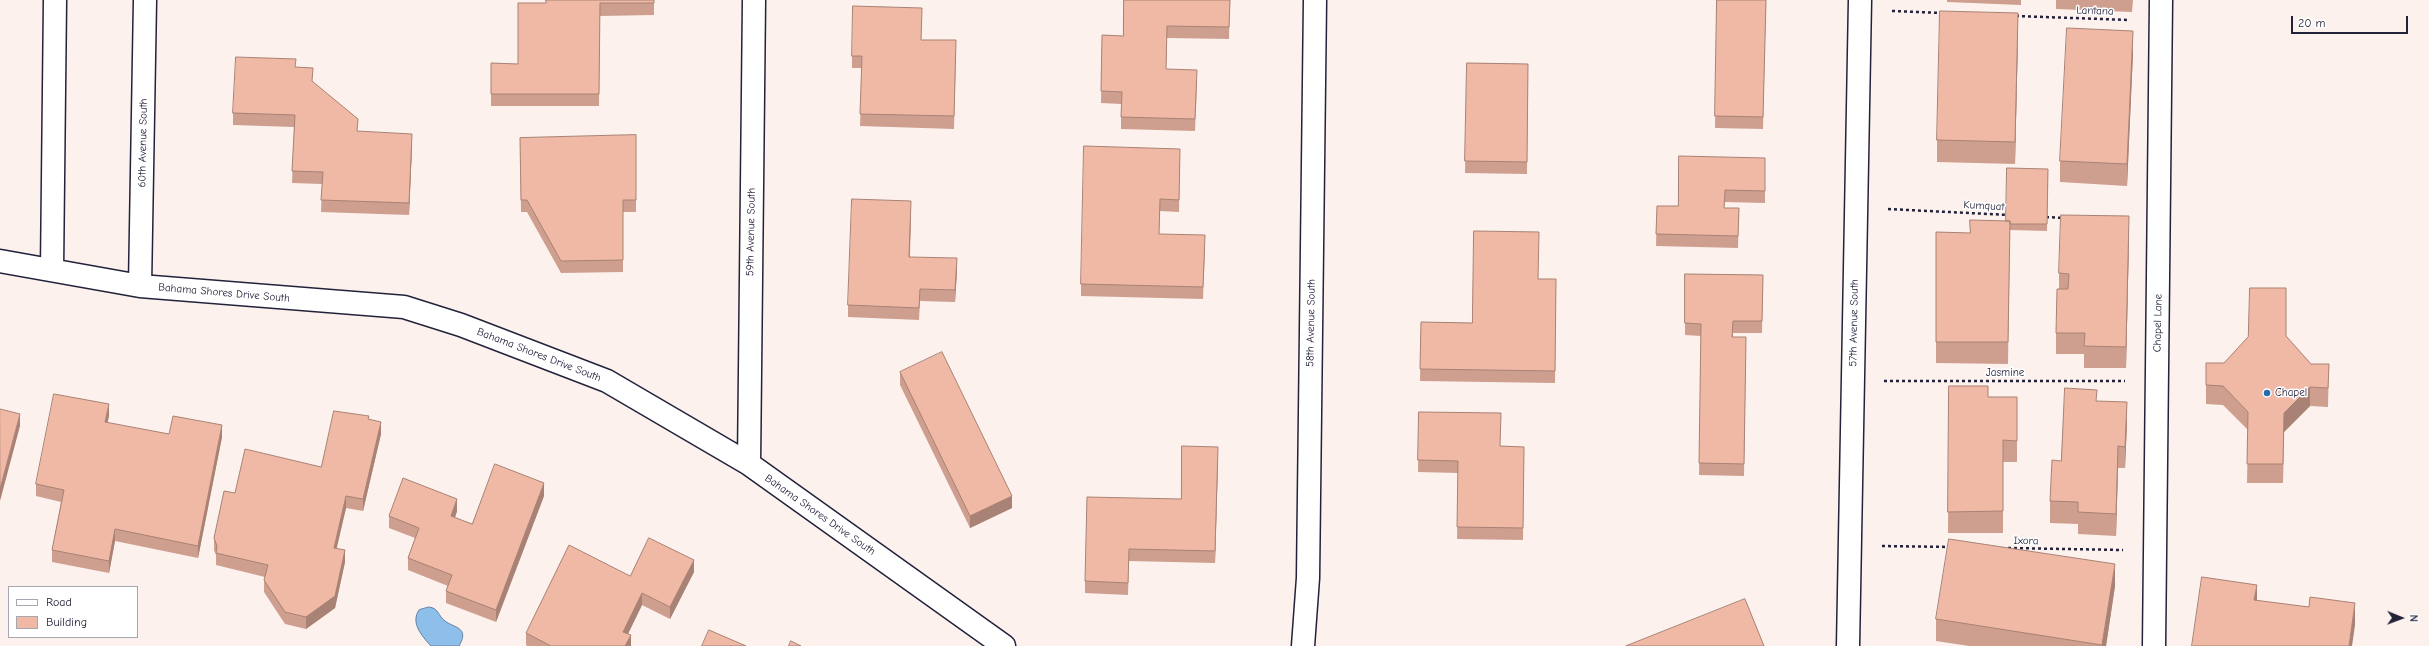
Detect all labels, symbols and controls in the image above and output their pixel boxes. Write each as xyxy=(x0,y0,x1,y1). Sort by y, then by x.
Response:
street label: Lantana xyxy=(2076,4,2114,18)
scale bar xyxy=(2293,8,2410,34)
text: 20 m xyxy=(2298,16,2326,30)
street label: 60th Avenue South xyxy=(136,98,150,188)
street label: 59th Avenue South xyxy=(744,188,758,276)
street label: Kumquat xyxy=(1963,198,2005,214)
street label: 58th Avenue South xyxy=(1304,279,1318,367)
street label: 57th Avenue South xyxy=(1847,279,1861,367)
street label: Bahama Shores Drive South xyxy=(158,281,290,305)
street label: Chapel Lane xyxy=(2151,294,2165,352)
street label: Bahama Shores Drive South xyxy=(475,325,603,385)
street label: Jasmine xyxy=(1986,366,2024,380)
place label: Chapel xyxy=(2275,386,2307,400)
marker: Chapel xyxy=(2262,388,2272,398)
street label: Bahama Shores Drive South xyxy=(762,472,878,558)
street label: Ixora xyxy=(2013,534,2039,548)
legend xyxy=(8,586,138,638)
text: Road xyxy=(46,595,72,609)
north arrow xyxy=(2381,598,2421,638)
text: Building xyxy=(46,615,87,629)
text: N xyxy=(2407,615,2420,622)

